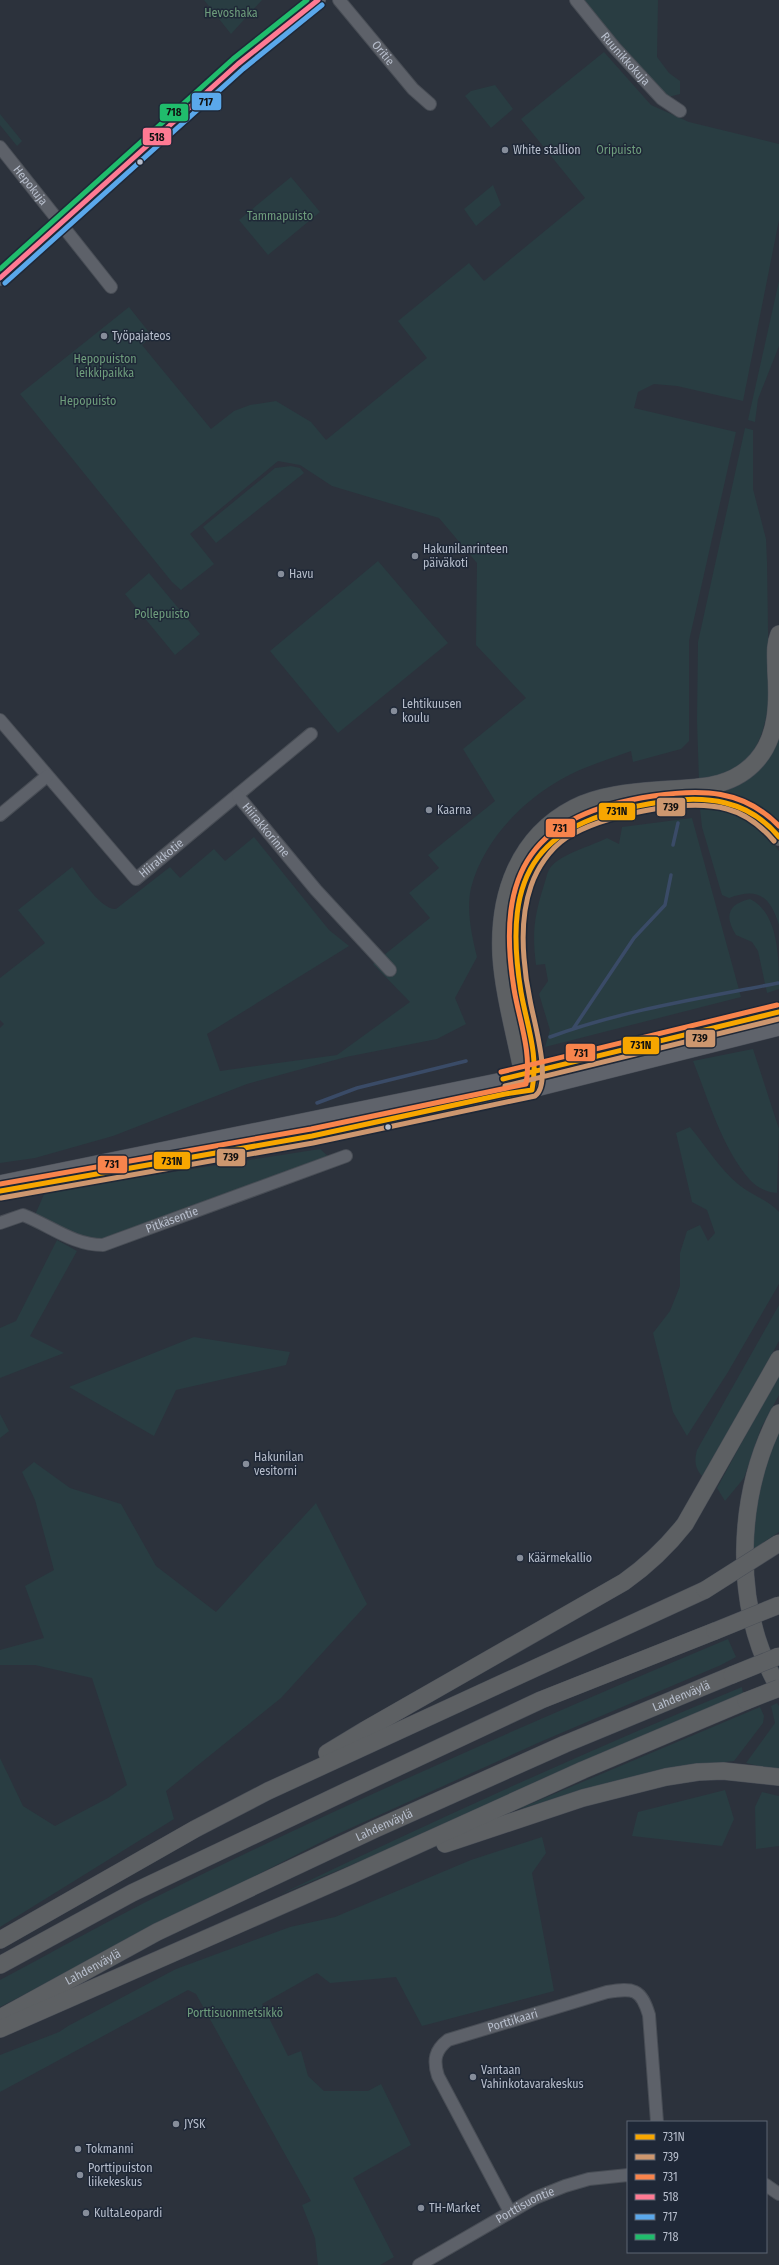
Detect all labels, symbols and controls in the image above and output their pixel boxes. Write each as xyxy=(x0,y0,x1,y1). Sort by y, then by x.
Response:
park label: Hevoshaka xyxy=(204,6,258,20)
street label: Ruunikkokuja xyxy=(598,30,653,88)
street label: Oritie xyxy=(369,38,397,68)
line badge: 717 xyxy=(191,92,222,111)
text: 717 xyxy=(199,96,213,109)
line badge: 718 xyxy=(159,103,189,122)
text: 718 xyxy=(166,106,182,119)
line badge: 518 xyxy=(142,127,172,146)
text: 518 xyxy=(149,131,165,144)
place label: White stallion xyxy=(513,143,581,157)
park label: Oripuisto xyxy=(596,143,642,157)
marker: White stallion xyxy=(500,145,510,155)
unlabelled marker xyxy=(135,157,145,167)
street label: Hepokuja xyxy=(10,163,50,208)
park label: Tammapuisto xyxy=(247,209,313,223)
place label: Työpajateos xyxy=(112,329,171,343)
marker: Työpajateos xyxy=(99,331,109,341)
park label: Hepopuiston leikkipaikka xyxy=(73,352,137,380)
park label: Hepopuisto xyxy=(60,394,116,408)
place label: Hakunilanrinteen päiväkoti xyxy=(423,542,508,570)
marker: Hakunilanrinteen päiväkoti xyxy=(410,551,420,561)
place label: Havu xyxy=(289,567,314,581)
marker: Havu xyxy=(276,569,286,579)
park label: Pollepuisto xyxy=(134,607,190,621)
place label: Lehtikuusen koulu xyxy=(402,697,462,725)
marker: Lehtikuusen koulu xyxy=(389,706,399,716)
line badge: 739 xyxy=(656,797,686,817)
street label: Hiirakkorinne xyxy=(240,800,293,860)
text: 739 xyxy=(663,801,679,814)
line badge: 731N xyxy=(598,802,636,821)
place label: Kaarna xyxy=(437,803,471,817)
marker: Kaarna xyxy=(424,805,434,815)
text: 731N xyxy=(607,805,627,818)
line badge: 731 xyxy=(545,818,576,838)
text: 731 xyxy=(553,822,567,835)
street label: Hiirakkotie xyxy=(136,836,186,881)
line badge: 739 xyxy=(685,1029,716,1048)
text: 739 xyxy=(692,1032,708,1045)
line badge: 731N xyxy=(622,1036,660,1055)
text: 731N xyxy=(631,1039,651,1052)
line badge: 731 xyxy=(565,1043,596,1062)
text: 731 xyxy=(574,1047,588,1060)
unlabelled marker xyxy=(383,1122,393,1132)
line badge: 739 xyxy=(216,1148,246,1167)
line badge: 731N xyxy=(153,1151,191,1170)
text: 739 xyxy=(223,1151,239,1164)
line badge: 731 xyxy=(97,1155,128,1174)
text: 731N xyxy=(162,1155,182,1168)
text: 731 xyxy=(105,1158,119,1171)
street label: Pitkäsentie xyxy=(144,1204,200,1236)
place label: Hakunilan vesitorni xyxy=(254,1450,304,1478)
marker: Hakunilan vesitorni xyxy=(241,1459,251,1469)
place label: Käärmekallio xyxy=(528,1551,592,1565)
marker: Käärmekallio xyxy=(515,1553,525,1563)
street label: Lahdenväylä xyxy=(650,1678,712,1714)
street label: Lahdenväylä xyxy=(353,1806,415,1844)
street label: Lahdenväylä xyxy=(63,1946,123,1988)
park label: Porttisuonmetsikkö xyxy=(187,2006,283,2020)
street label: Porttikaari xyxy=(486,2006,539,2035)
place label: Vantaan Vahinkotavarakeskus xyxy=(481,2063,584,2091)
marker: Vantaan Vahinkotavarakeskus xyxy=(468,2072,478,2082)
place label: JYSK xyxy=(184,2117,206,2131)
marker: JYSK xyxy=(171,2119,181,2129)
legend xyxy=(627,2121,767,2253)
text: 731N xyxy=(663,2130,685,2144)
place label: Tokmanni xyxy=(86,2142,134,2156)
marker: Tokmanni xyxy=(73,2144,83,2154)
text: 739 xyxy=(663,2150,679,2164)
place label: Porttipuiston liikekeskus xyxy=(88,2161,152,2189)
marker: Porttipuiston liikekeskus xyxy=(75,2170,85,2180)
text: 731 xyxy=(663,2170,678,2184)
street label: Porttisuontie xyxy=(493,2184,556,2226)
text: 518 xyxy=(663,2190,679,2204)
place label: TH-Market xyxy=(429,2201,480,2215)
marker: TH-Market xyxy=(416,2203,426,2213)
place label: KultaLeopardi xyxy=(94,2206,162,2220)
marker: KultaLeopardi xyxy=(81,2208,91,2218)
text: 717 xyxy=(663,2210,677,2224)
text: 718 xyxy=(663,2230,678,2244)

